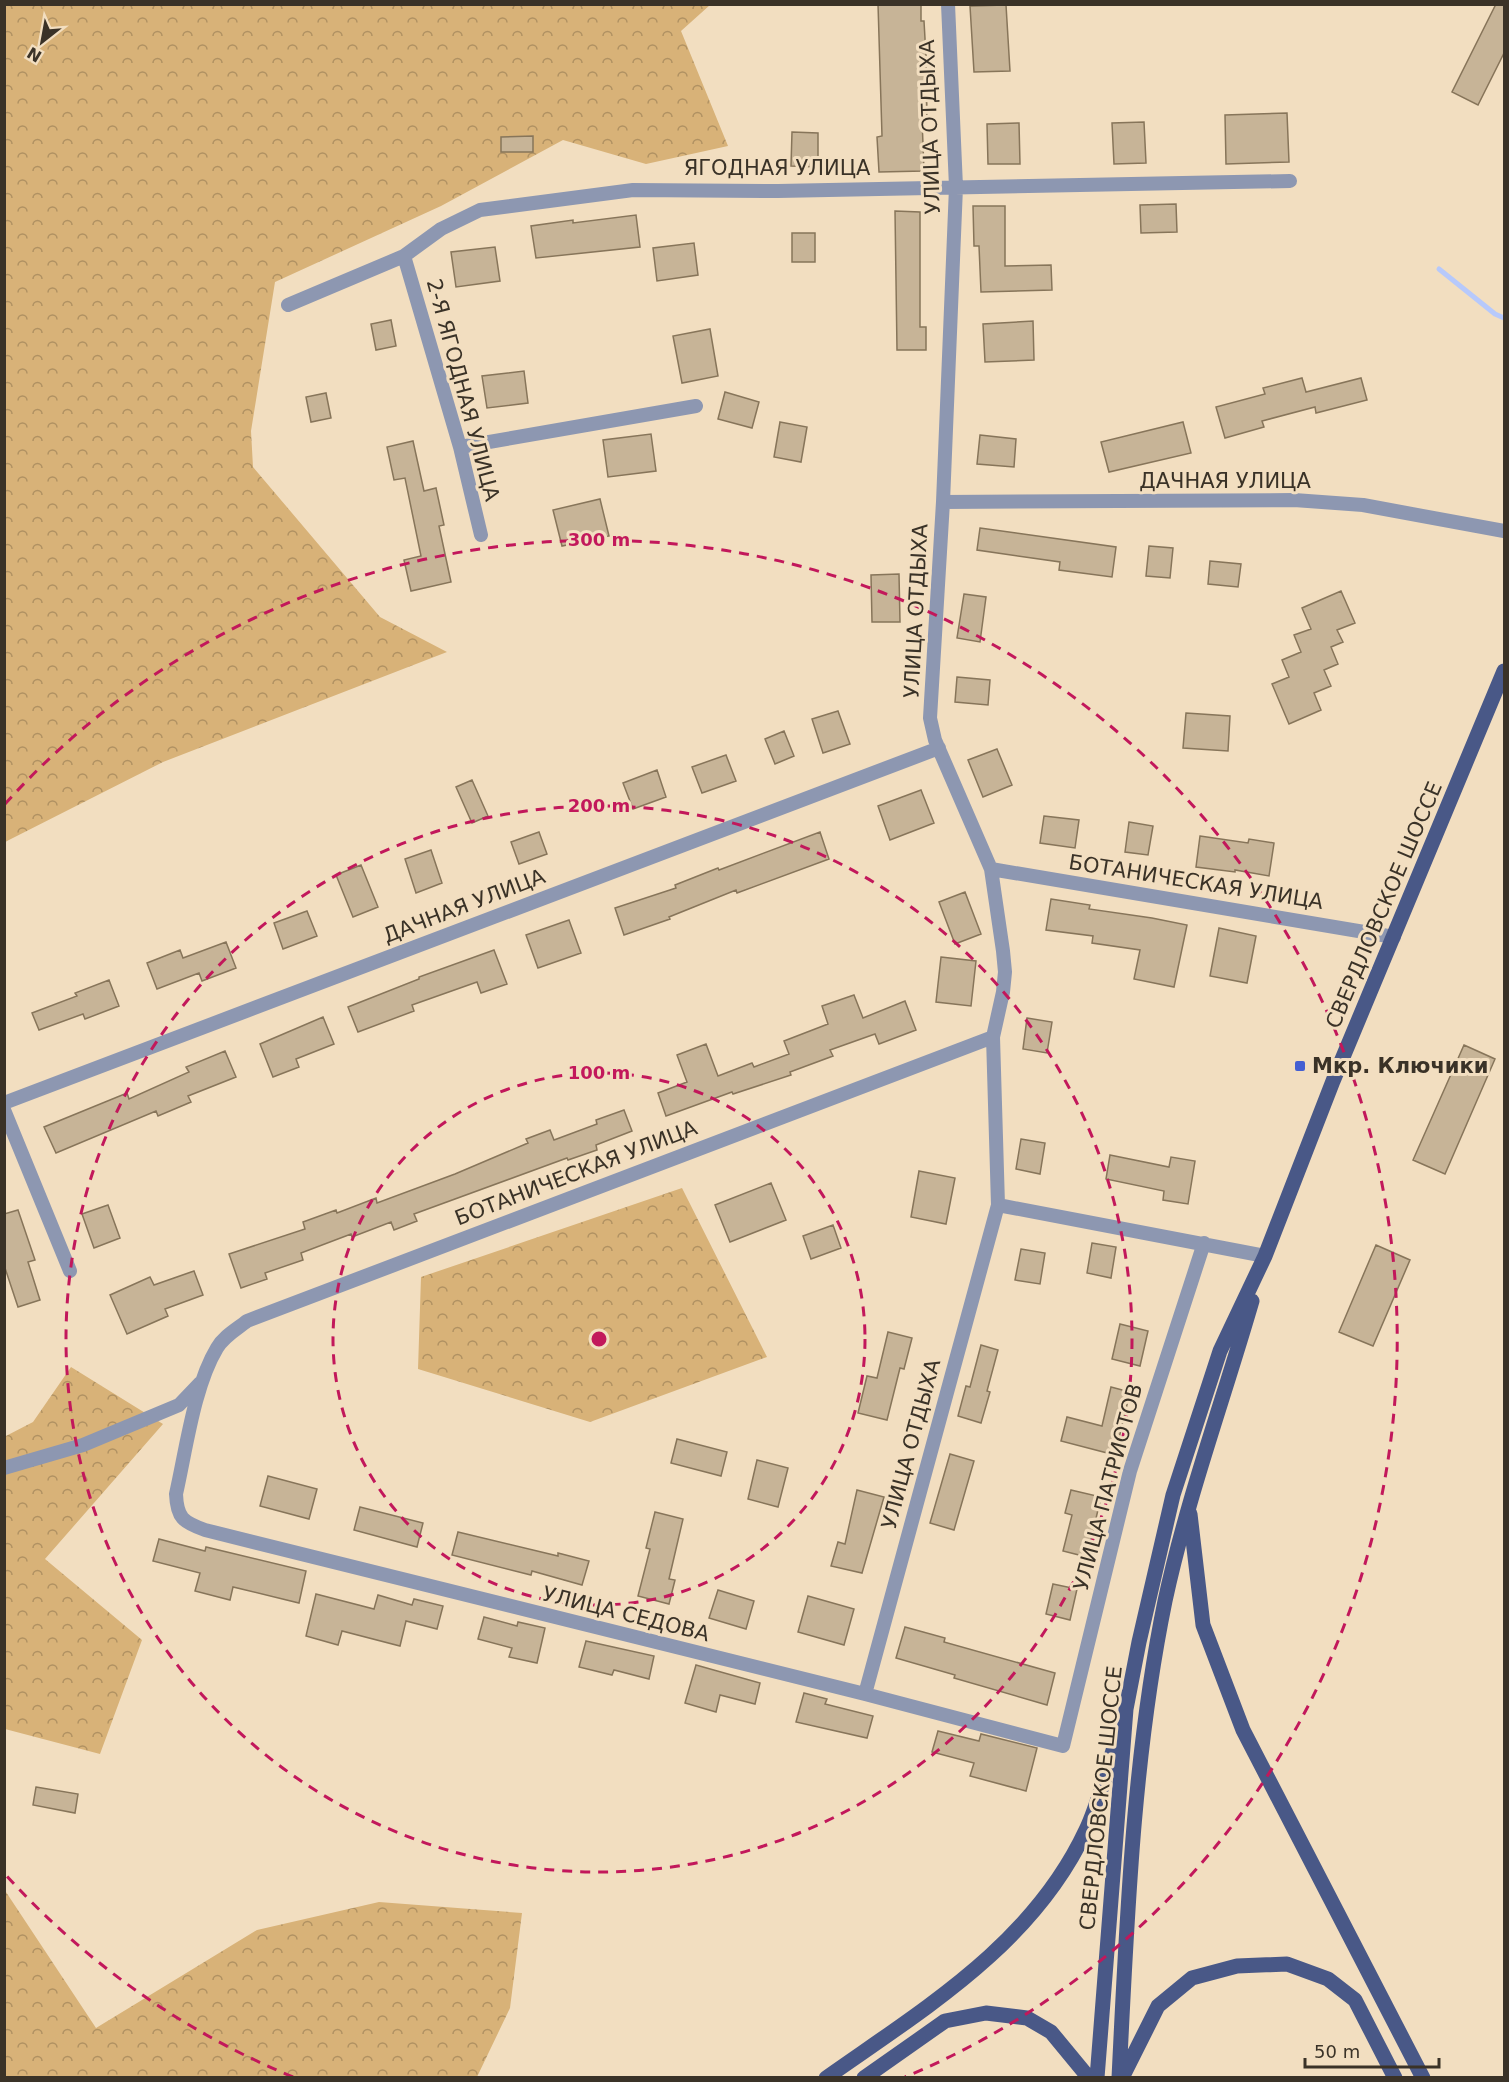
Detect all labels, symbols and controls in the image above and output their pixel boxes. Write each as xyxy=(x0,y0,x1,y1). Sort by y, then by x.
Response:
north arrow xyxy=(12,12,72,72)
street label: УЛИЦА ОТДЫХА xyxy=(915,39,945,215)
text: N xyxy=(24,43,45,66)
street label: ЯГОДНАЯ УЛИЦА xyxy=(684,156,871,180)
street label: 2-Я ЯГОДНАЯ УЛИЦА xyxy=(422,276,504,504)
street label: ДАЧНАЯ УЛИЦА xyxy=(1139,469,1311,493)
street label: УЛИЦА ОТДЫХА xyxy=(899,523,933,699)
text: 300 m xyxy=(568,529,630,550)
street label: СВЕРДЛОВСКОЕ ШОССЕ xyxy=(1321,778,1447,1032)
text: 200 m xyxy=(568,795,630,816)
street label: БОТАНИЧЕСКАЯ УЛИЦА xyxy=(1067,850,1326,914)
street label: ДАЧНАЯ УЛИЦА xyxy=(380,864,549,948)
place label: Мкр. Ключики xyxy=(1312,1054,1489,1078)
marker: Мкр. Ключики xyxy=(1293,1059,1307,1073)
text: 100 m xyxy=(568,1062,630,1083)
street label: БОТАНИЧЕСКАЯ УЛИЦА xyxy=(452,1115,701,1230)
centre of rings xyxy=(589,1329,609,1349)
street label: УЛИЦА ОТДЫХА xyxy=(877,1356,945,1531)
street label: УЛИЦА ПАТРИОТОВ xyxy=(1069,1381,1147,1593)
street label: УЛИЦА СЕДОВА xyxy=(540,1582,713,1647)
street label: СВЕРДЛОВСКОЕ ШОССЕ xyxy=(1075,1665,1127,1931)
scale bar xyxy=(1305,2031,1438,2069)
text: 50 m xyxy=(1314,2041,1360,2062)

